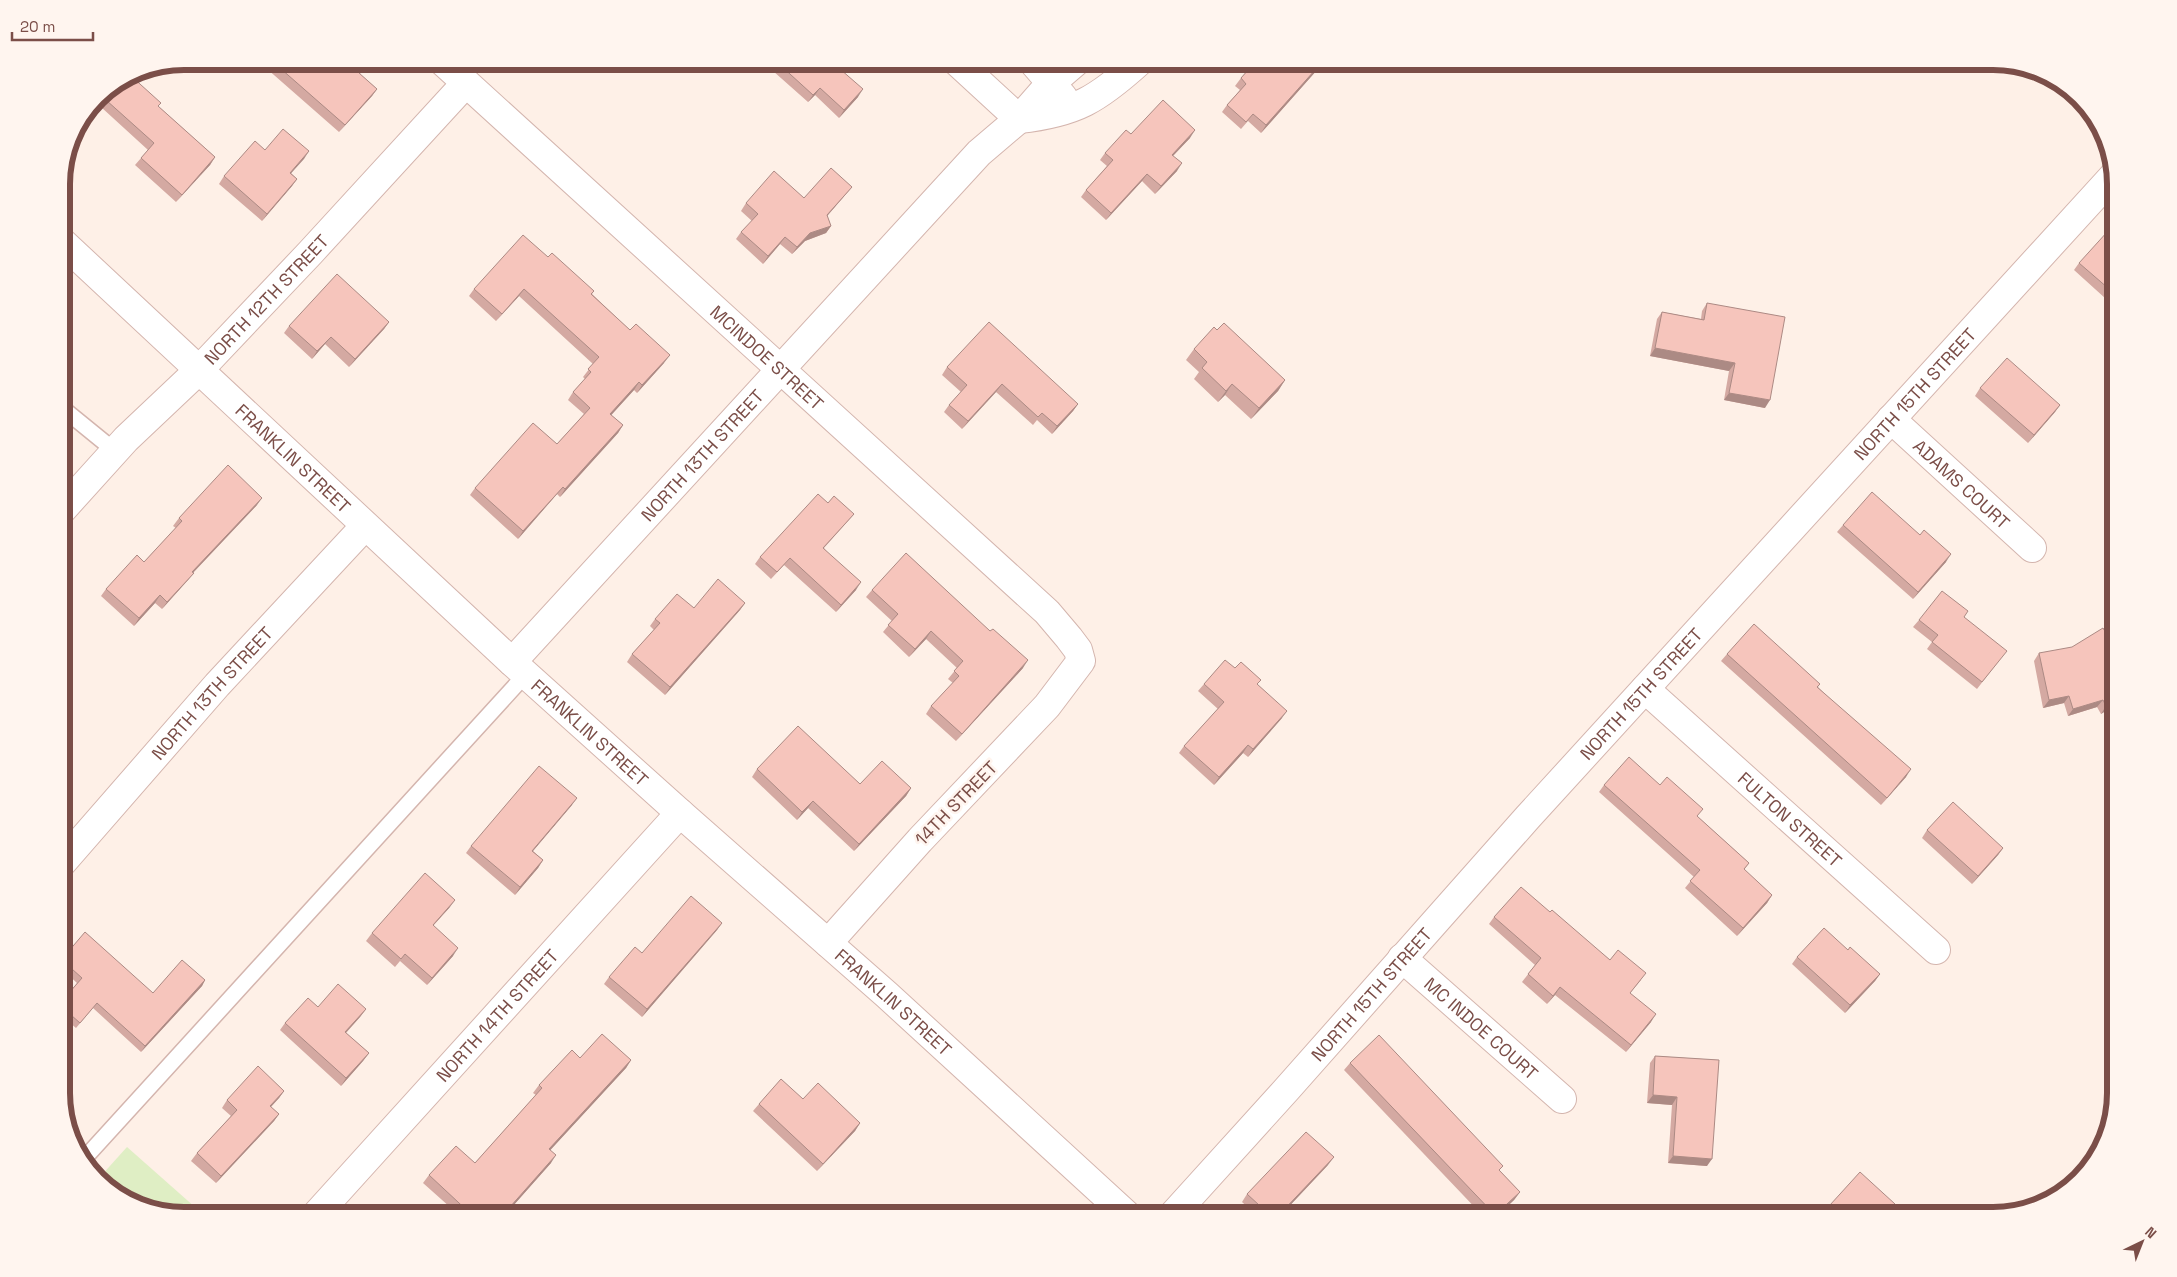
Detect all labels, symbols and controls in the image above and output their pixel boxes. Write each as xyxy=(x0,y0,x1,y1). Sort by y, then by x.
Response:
scale bar xyxy=(12,10,94,42)
text: 20 m xyxy=(20,17,55,36)
street label: NORTH 12TH STREET xyxy=(199,229,333,369)
street label: MCINDOE STREET xyxy=(706,300,829,415)
street label: NORTH 15TH STREET xyxy=(1848,322,1981,464)
street label: NORTH 13TH STREET xyxy=(636,384,769,526)
street label: FRANKLIN STREET xyxy=(231,399,356,518)
street label: ADAMS COURT xyxy=(1909,434,2015,534)
street label: NORTH 13TH STREET xyxy=(146,621,278,764)
street label: NORTH 15TH STREET xyxy=(1575,622,1707,764)
street label: FRANKLIN STREET xyxy=(527,674,654,791)
street label: 14TH STREET xyxy=(910,755,1002,850)
street label: FULTON STREET xyxy=(1733,767,1847,872)
street label: NORTH 15TH STREET xyxy=(1306,922,1437,1066)
street label: FRANKLIN STREET xyxy=(830,943,957,1061)
street label: NORTH 14TH STREET xyxy=(431,944,563,1086)
street label: MC INDOE COURT xyxy=(1420,972,1544,1085)
north arrow xyxy=(2117,1217,2167,1267)
text: N xyxy=(2141,1223,2160,1242)

